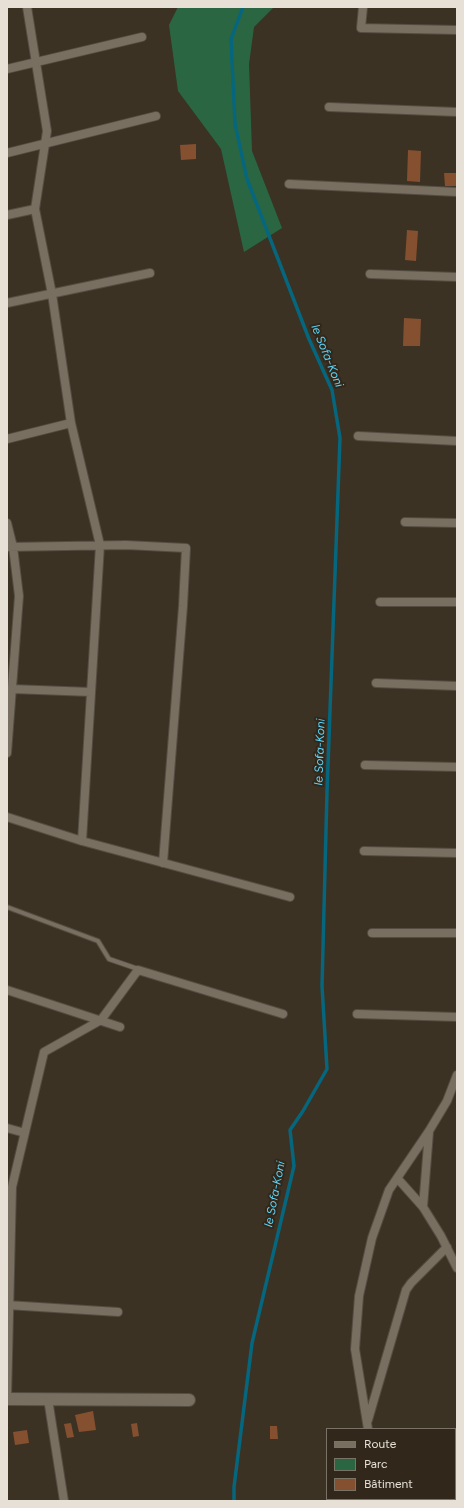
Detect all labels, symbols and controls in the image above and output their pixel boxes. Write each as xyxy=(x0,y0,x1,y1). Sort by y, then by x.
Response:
water label: le Sofa-Koni xyxy=(308,322,346,390)
water label: le Sofa-Koni xyxy=(312,718,328,786)
water label: le Sofa-Koni xyxy=(262,1160,288,1228)
legend xyxy=(326,1428,456,1500)
text: Route xyxy=(364,1437,396,1451)
text: Parc xyxy=(364,1457,388,1471)
text: Bâtiment xyxy=(364,1477,413,1491)

